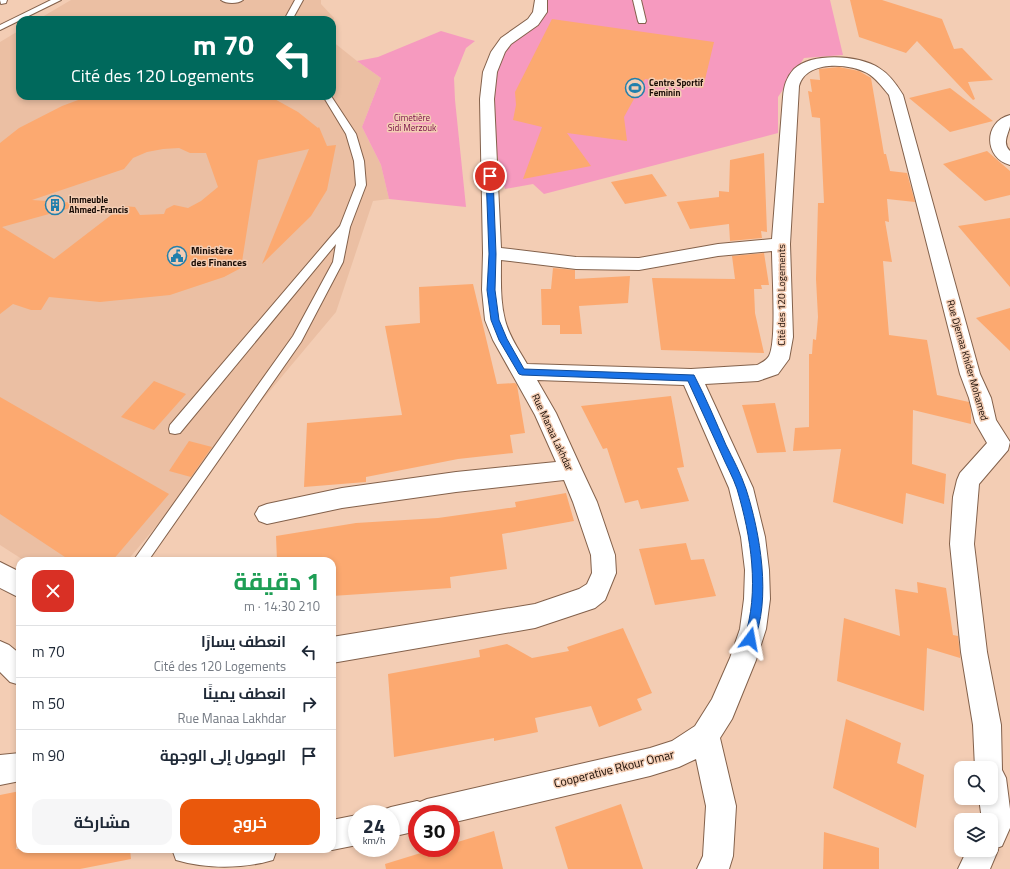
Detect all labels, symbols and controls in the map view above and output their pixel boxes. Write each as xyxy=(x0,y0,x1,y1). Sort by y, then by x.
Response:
text: 70 m xyxy=(193,23,254,66)
icon: left xyxy=(268,32,320,84)
text: Cité des 120 Logements xyxy=(71,62,254,89)
place label: Centre Sportif Feminin xyxy=(649,76,704,99)
sports icon: Centre Sportif Feminin xyxy=(624,77,646,99)
park label: Cimetière Sidi Merzouk xyxy=(388,111,437,134)
pin xyxy=(473,159,507,193)
icon: arrive xyxy=(479,165,501,187)
place label: Immeuble Ahmed-Francis xyxy=(69,193,128,216)
building icon: Immeuble Ahmed-Francis xyxy=(44,194,66,216)
place label: Ministère des Finances xyxy=(191,243,247,270)
street label: Cité des 120 Logements xyxy=(774,244,789,346)
public building icon: Ministère des Finances xyxy=(166,245,188,267)
street label: Rue Djemaa Khider Mohamed xyxy=(943,298,992,422)
street label: Rue Manaa Lakhdar xyxy=(528,391,577,474)
text: 1 دقيقة xyxy=(233,563,320,599)
button: close xyxy=(32,570,74,612)
text: 210 m · 14:30 xyxy=(244,596,320,616)
position arrow xyxy=(729,618,771,660)
text: انعطف يسارًا xyxy=(201,630,286,653)
text: 70 m xyxy=(32,640,65,663)
icon: left xyxy=(298,641,320,663)
text: Cité des 120 Logements xyxy=(154,656,286,676)
text: انعطف يمينًا xyxy=(203,682,286,705)
text: 50 m xyxy=(32,692,65,715)
icon: right xyxy=(298,693,320,715)
text: Rue Manaa Lakhdar xyxy=(178,708,286,728)
text: 90 m xyxy=(32,744,65,767)
text: الوصول إلى الوجهة xyxy=(160,744,286,767)
street label: Cooperative Rkour Omar xyxy=(552,744,676,793)
icon: arrive xyxy=(298,745,320,767)
map controls xyxy=(954,761,998,857)
button: search xyxy=(954,761,998,805)
button: مشاركة xyxy=(32,799,172,845)
button: خروج xyxy=(180,799,320,845)
speed limit sign: 30 xyxy=(408,805,460,857)
text: 24 xyxy=(363,810,385,841)
button: layers xyxy=(954,813,998,857)
text: km/h xyxy=(363,833,385,848)

